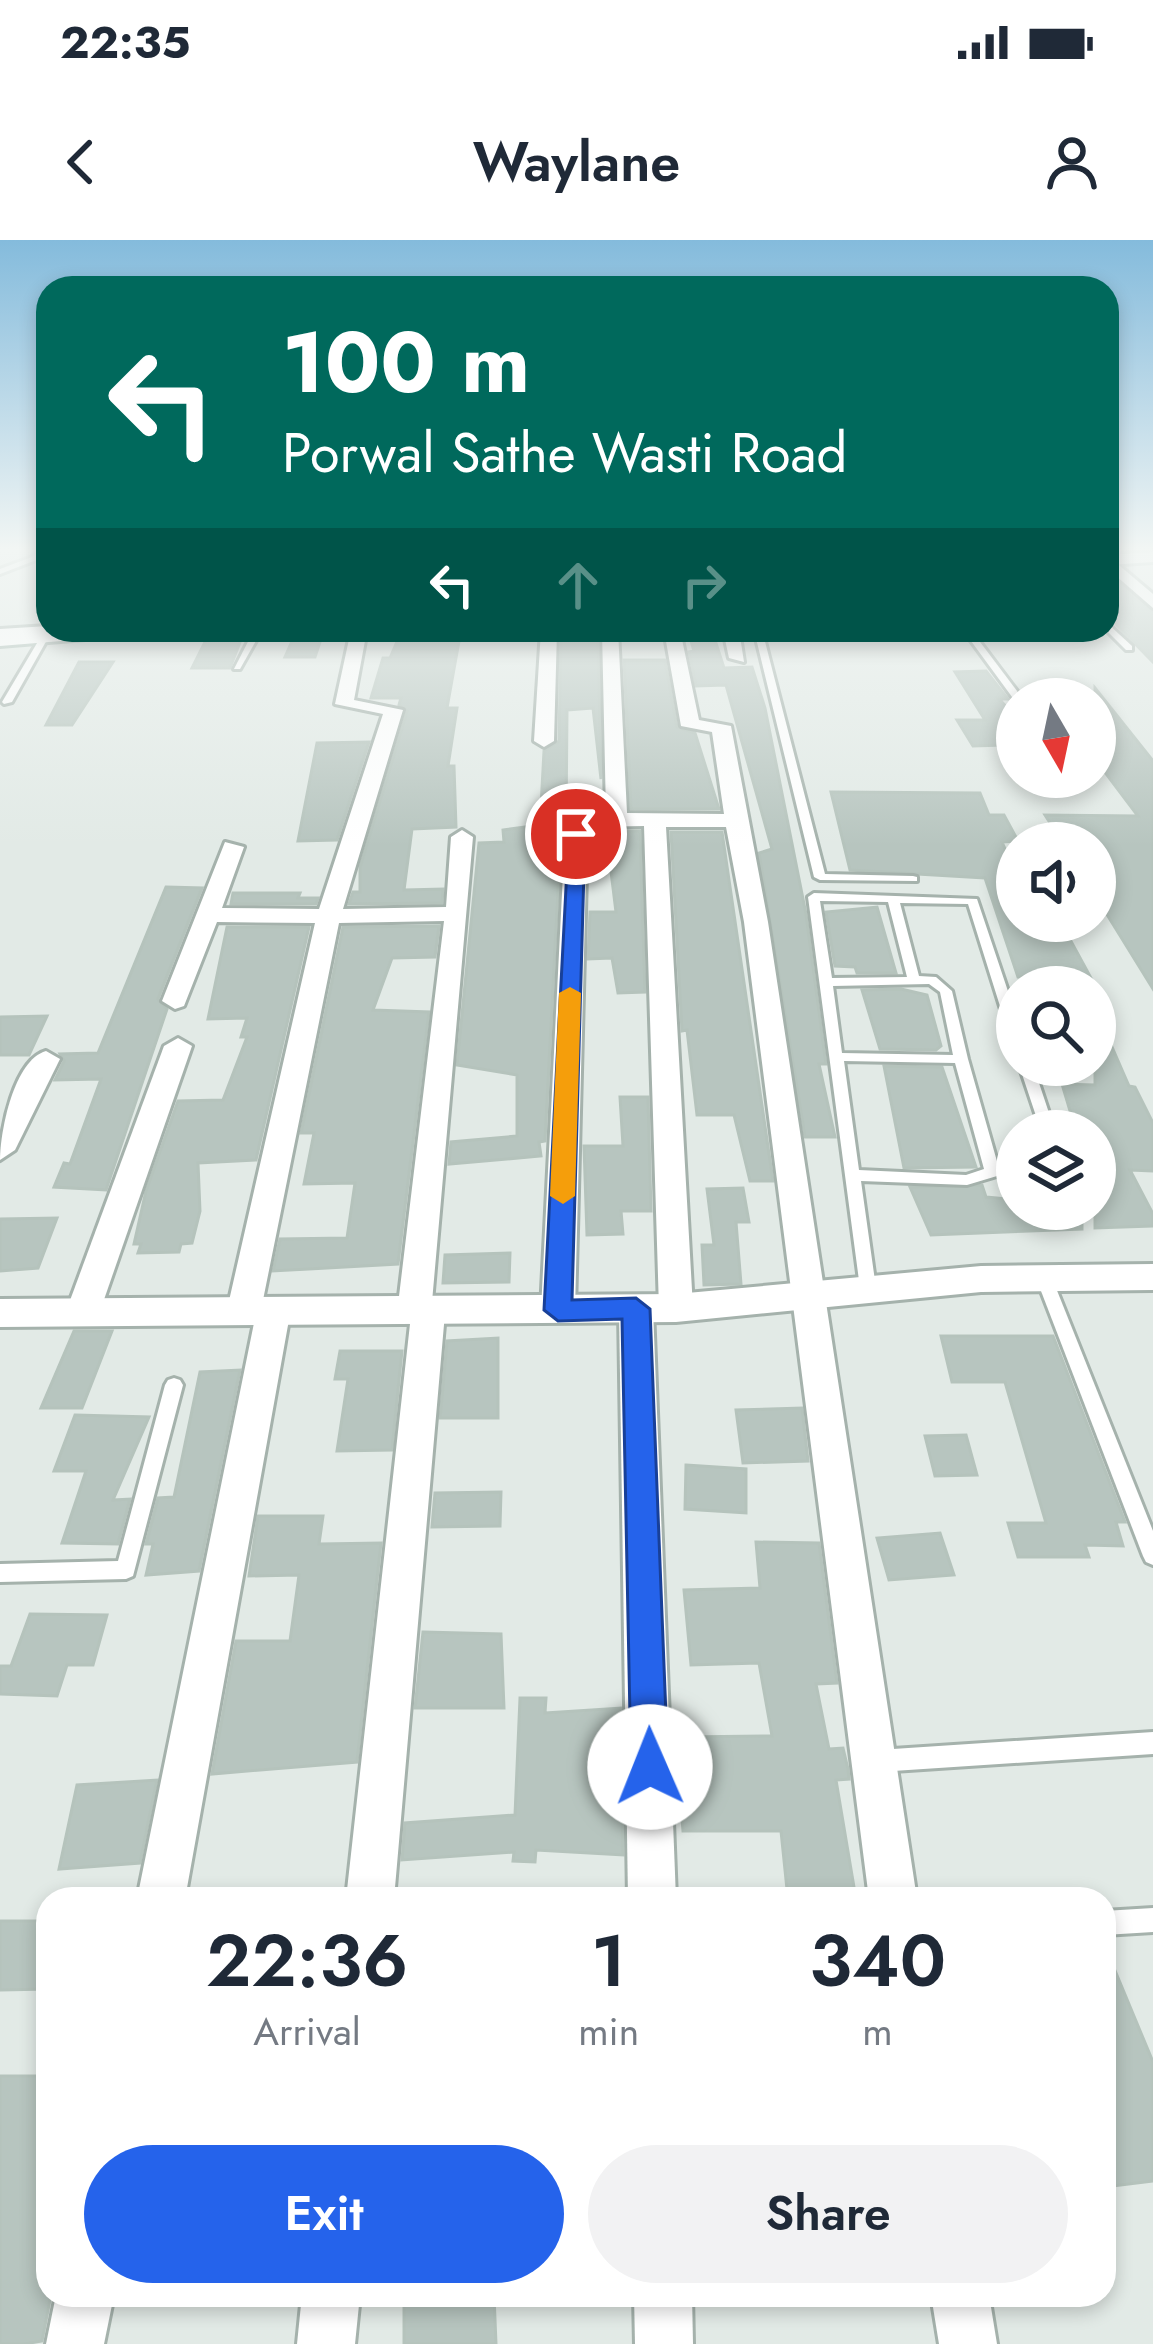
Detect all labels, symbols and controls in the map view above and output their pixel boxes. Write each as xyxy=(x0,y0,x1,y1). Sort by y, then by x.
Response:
text: 22:35 xyxy=(60,10,191,75)
text: Waylane xyxy=(473,123,680,201)
icon: back xyxy=(48,129,114,195)
icon: person xyxy=(1039,129,1105,195)
text: 100 m xyxy=(282,302,530,424)
icon: left xyxy=(84,324,240,480)
text: Porwal Sathe Wasti Road xyxy=(282,414,847,492)
icon: left xyxy=(419,552,485,618)
icon: ahead xyxy=(545,552,611,618)
icon: right xyxy=(671,552,737,618)
north arrow xyxy=(996,678,1116,798)
map controls xyxy=(996,678,1116,1230)
pin xyxy=(525,783,627,885)
icon: arrive xyxy=(543,801,609,867)
button: sound xyxy=(996,822,1116,942)
button: search xyxy=(996,966,1116,1086)
button: layers xyxy=(996,1110,1116,1230)
position arrow xyxy=(587,1704,713,1830)
text: 22:36 xyxy=(206,1909,408,2013)
text: 1 xyxy=(591,1909,626,2013)
text: 340 xyxy=(809,1909,946,2013)
text: Arrival xyxy=(253,2003,361,2060)
text: min xyxy=(578,2003,639,2060)
text: m xyxy=(862,2003,893,2060)
button: Exit xyxy=(84,2145,564,2283)
button: Share xyxy=(588,2145,1068,2283)

